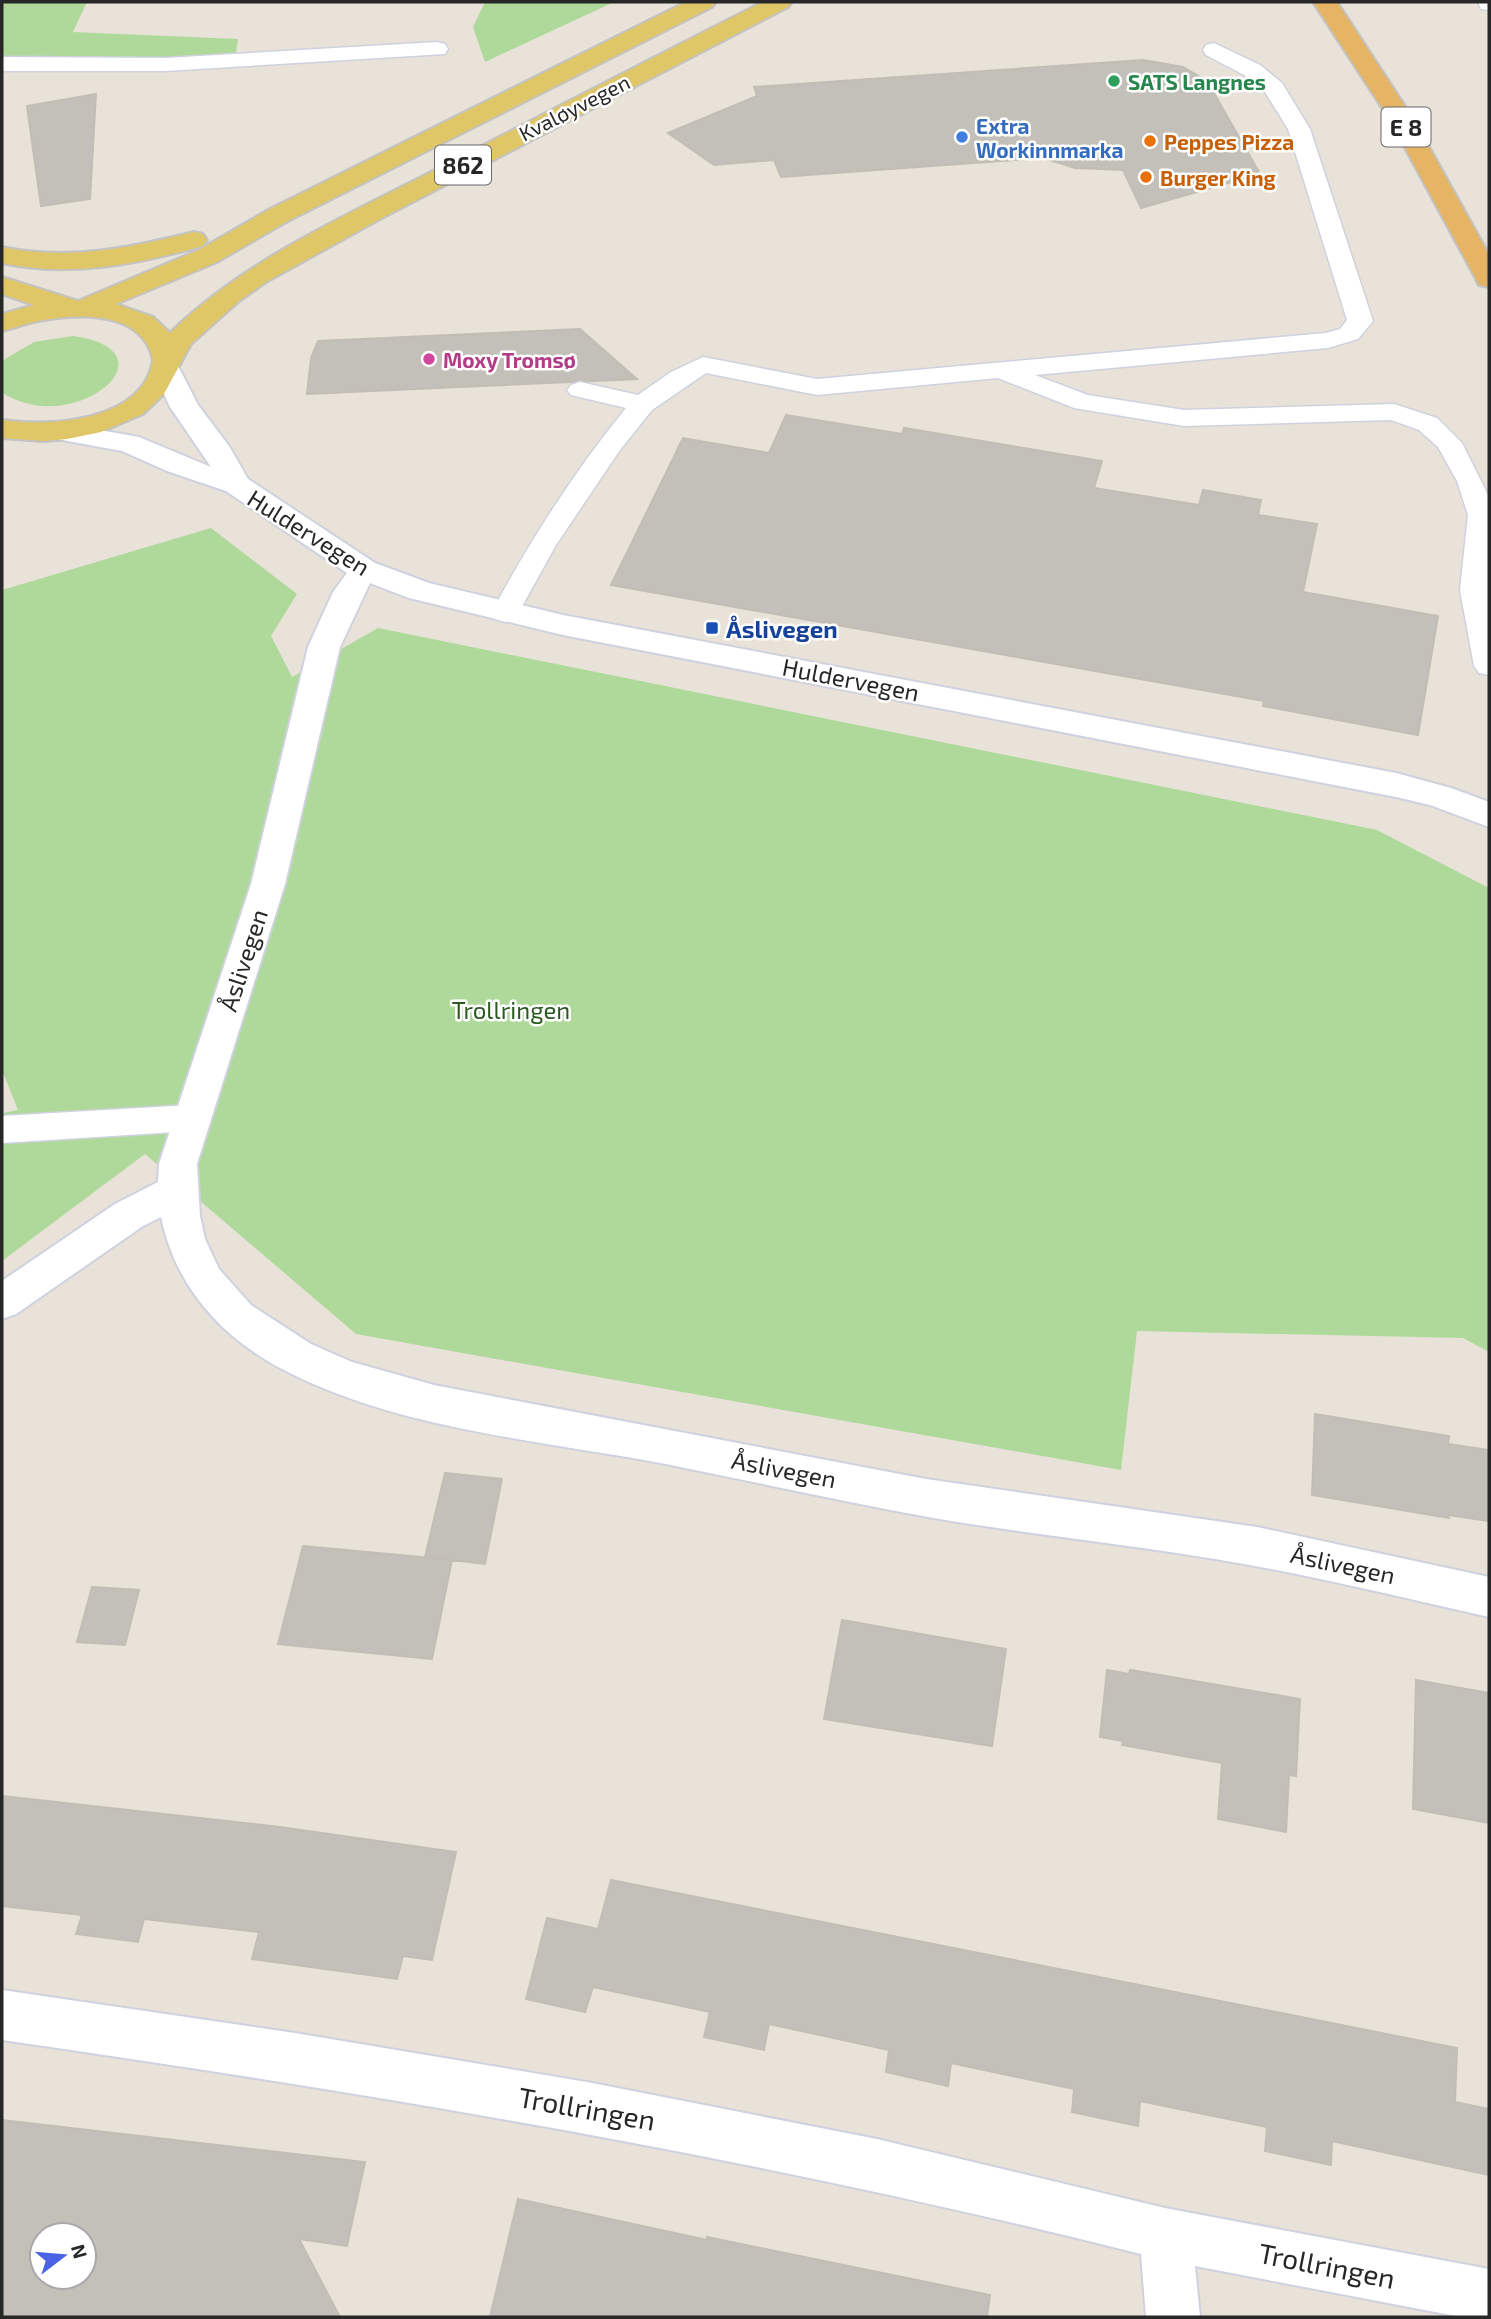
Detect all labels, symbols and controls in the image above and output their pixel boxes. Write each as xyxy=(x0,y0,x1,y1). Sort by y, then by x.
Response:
street label: Kvaløyvegen xyxy=(514,68,634,146)
place label: SATS Langnes xyxy=(1128,69,1266,94)
marker: SATS Langnes xyxy=(1106,73,1122,89)
road number: E 8 xyxy=(1382,108,1430,146)
place label: Extra Workinnmarka xyxy=(976,113,1123,162)
marker: Extra Workinnmarka xyxy=(954,129,970,145)
place label: Peppes Pizza xyxy=(1164,129,1294,154)
marker: Peppes Pizza xyxy=(1142,133,1158,149)
road number: 862 xyxy=(435,146,491,184)
place label: Burger King xyxy=(1160,165,1276,190)
marker: Burger King xyxy=(1138,169,1154,185)
place label: Moxy Tromsø xyxy=(443,347,576,373)
marker: Moxy Tromsø xyxy=(421,351,437,367)
street label: Huldervegen xyxy=(243,483,375,581)
place label: Åslivegen xyxy=(726,614,838,643)
marker: Åslivegen xyxy=(704,620,720,636)
street label: Huldervegen xyxy=(780,652,922,706)
street label: Åslivegen xyxy=(213,905,273,1015)
park label: Trollringen xyxy=(452,995,570,1024)
street label: Åslivegen xyxy=(729,1445,839,1493)
street label: Åslivegen xyxy=(1288,1539,1398,1589)
street label: Trollringen xyxy=(516,2079,658,2137)
north arrow xyxy=(28,2221,98,2291)
street label: Trollringen xyxy=(1256,2235,1398,2295)
text: N xyxy=(67,2241,93,2261)

